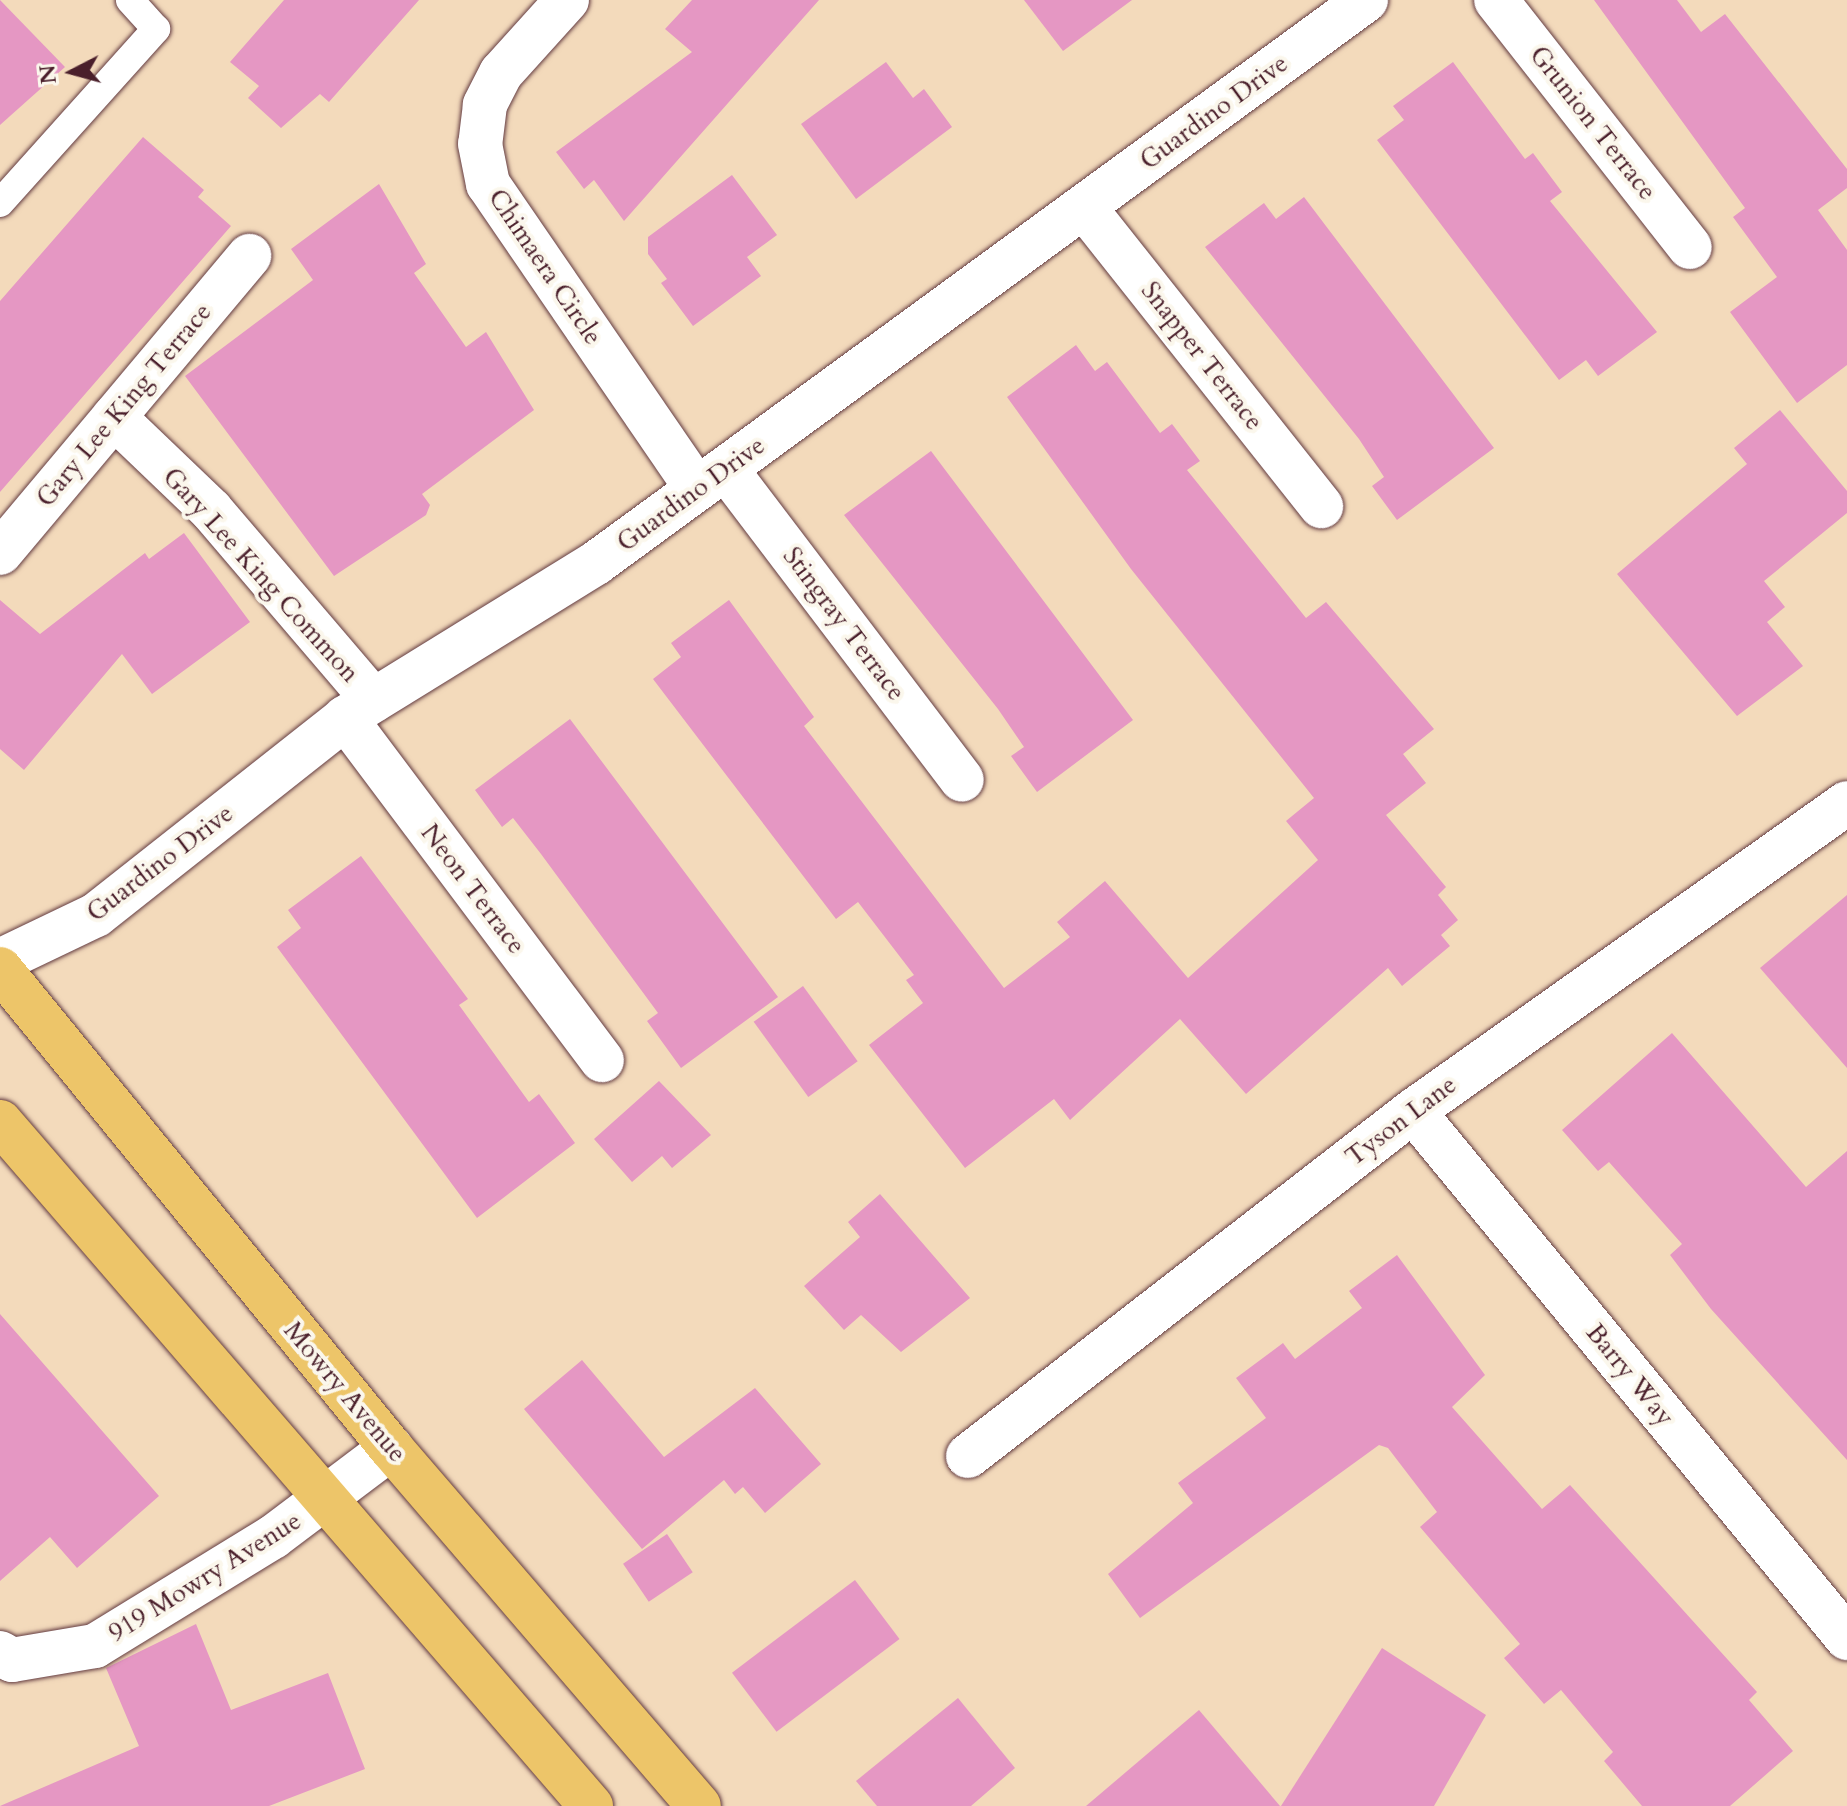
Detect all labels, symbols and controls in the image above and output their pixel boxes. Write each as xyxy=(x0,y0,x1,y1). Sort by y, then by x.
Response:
north arrow xyxy=(32,32,112,112)
street label: Grunion Terrace xyxy=(1523,40,1663,206)
street label: Guardino Drive xyxy=(1134,48,1294,176)
text: N xyxy=(32,63,64,86)
street label: Chimaera Circle xyxy=(481,183,609,351)
street label: Snapper Terrace xyxy=(1134,276,1270,436)
street label: Gary Lee King Terrace xyxy=(30,297,218,513)
street label: Guardino Drive xyxy=(611,430,771,558)
street label: Gary Lee King Common xyxy=(156,461,366,689)
street label: Stingray Terrace xyxy=(776,541,912,707)
street label: Guardino Drive xyxy=(81,798,239,928)
street label: Neon Terrace xyxy=(414,818,532,960)
street label: Tyson Lane xyxy=(1339,1069,1463,1173)
street label: Mowry Avenue xyxy=(277,1315,413,1469)
street label: Barry Way xyxy=(1579,1318,1681,1432)
street label: 919 Mowry Avenue xyxy=(103,1505,307,1649)

